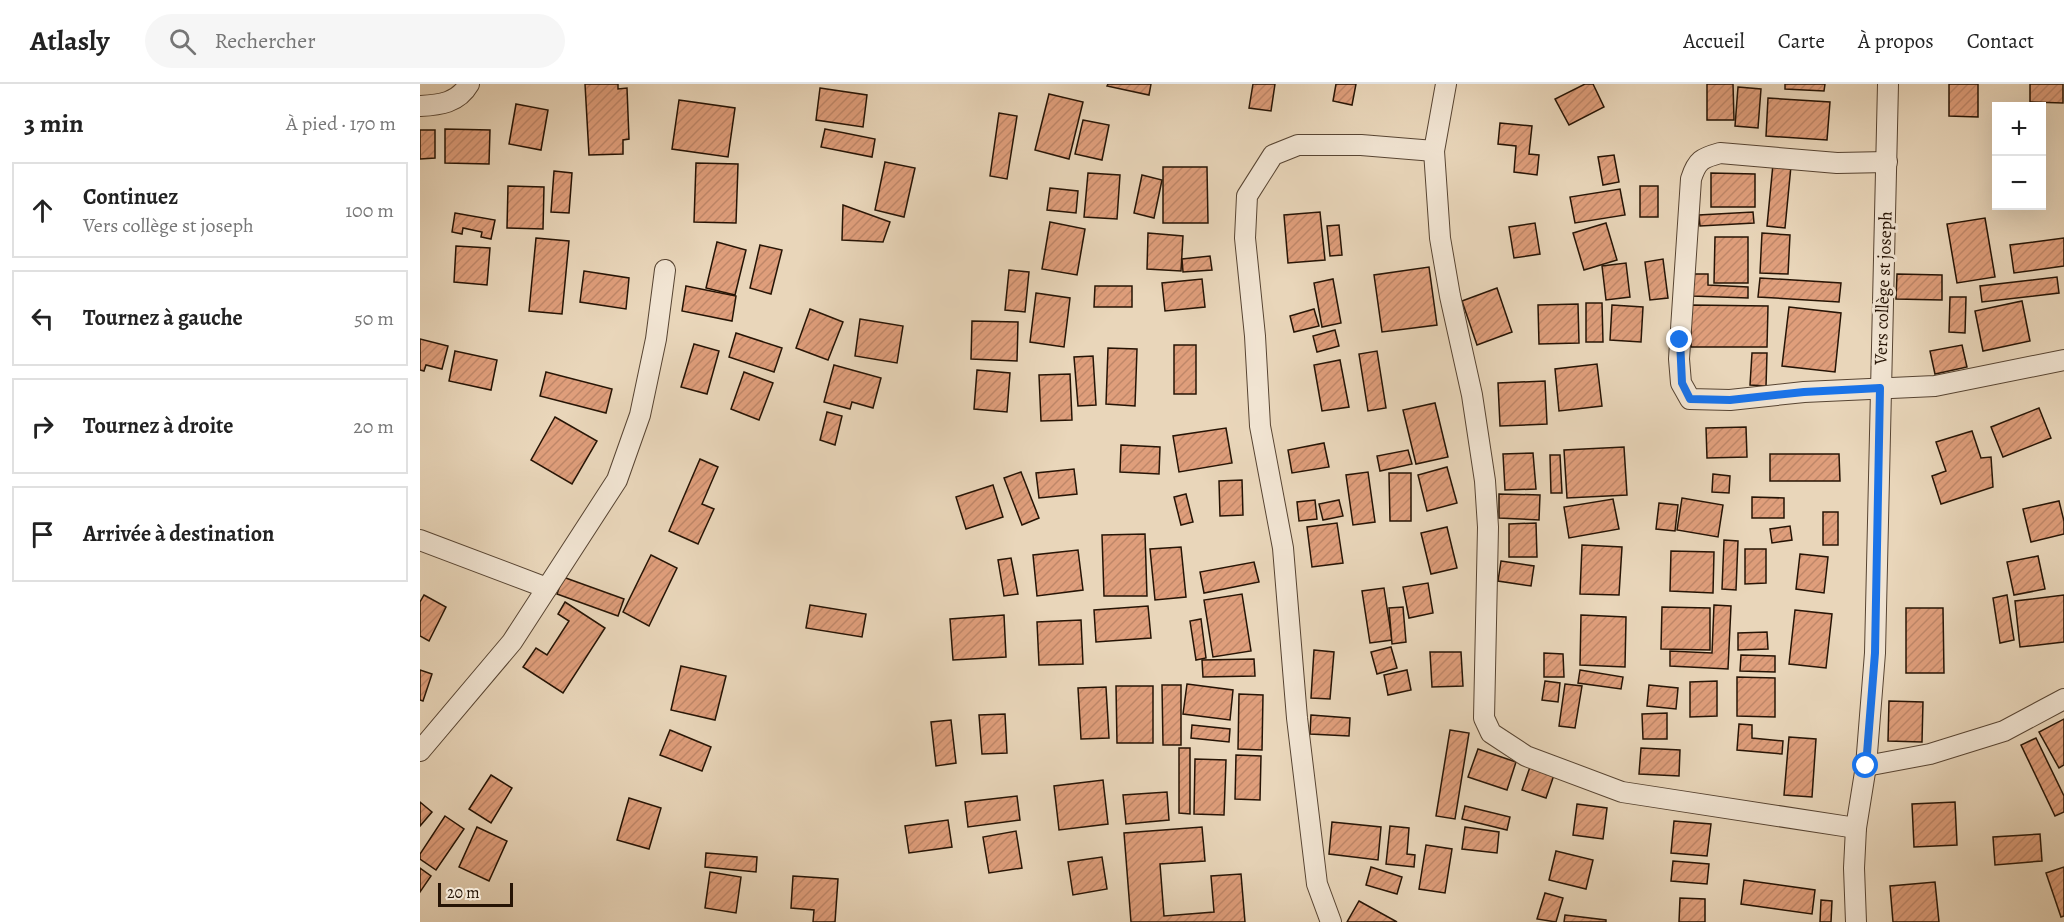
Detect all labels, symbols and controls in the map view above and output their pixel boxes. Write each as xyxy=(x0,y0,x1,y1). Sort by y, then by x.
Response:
search box xyxy=(145,14,565,68)
text: Atlasly xyxy=(30,22,109,60)
icon: search xyxy=(166,25,199,58)
text: Rechercher xyxy=(214,26,316,56)
text: Accueil xyxy=(1683,27,1745,55)
text: Carte xyxy=(1778,27,1825,55)
text: À propos xyxy=(1858,27,1934,55)
text: Contact xyxy=(1967,27,2034,55)
map controls xyxy=(1992,102,2046,210)
button: + xyxy=(1992,102,2046,156)
text: 3 min xyxy=(24,106,84,141)
text: À pied · 170 m xyxy=(286,110,396,137)
button: − xyxy=(1992,156,2046,210)
text: Continuez xyxy=(83,182,178,212)
icon: ahead xyxy=(26,194,59,227)
text: 100 m xyxy=(345,197,394,224)
street label: Vers collège st joseph xyxy=(1868,210,1898,366)
text: Vers collège st joseph xyxy=(83,212,254,239)
icon: left xyxy=(26,302,59,335)
text: Tournez à gauche xyxy=(83,303,243,333)
text: 50 m xyxy=(354,305,394,332)
route end xyxy=(1666,326,1692,352)
icon: right xyxy=(26,410,59,443)
text: Tournez à droite xyxy=(83,411,234,441)
text: 20 m xyxy=(353,413,394,440)
icon: arrive xyxy=(26,518,59,551)
text: Arrivée à destination xyxy=(83,519,274,549)
route start xyxy=(1852,752,1878,778)
scale bar xyxy=(438,880,513,908)
text: 20 m xyxy=(447,882,480,904)

